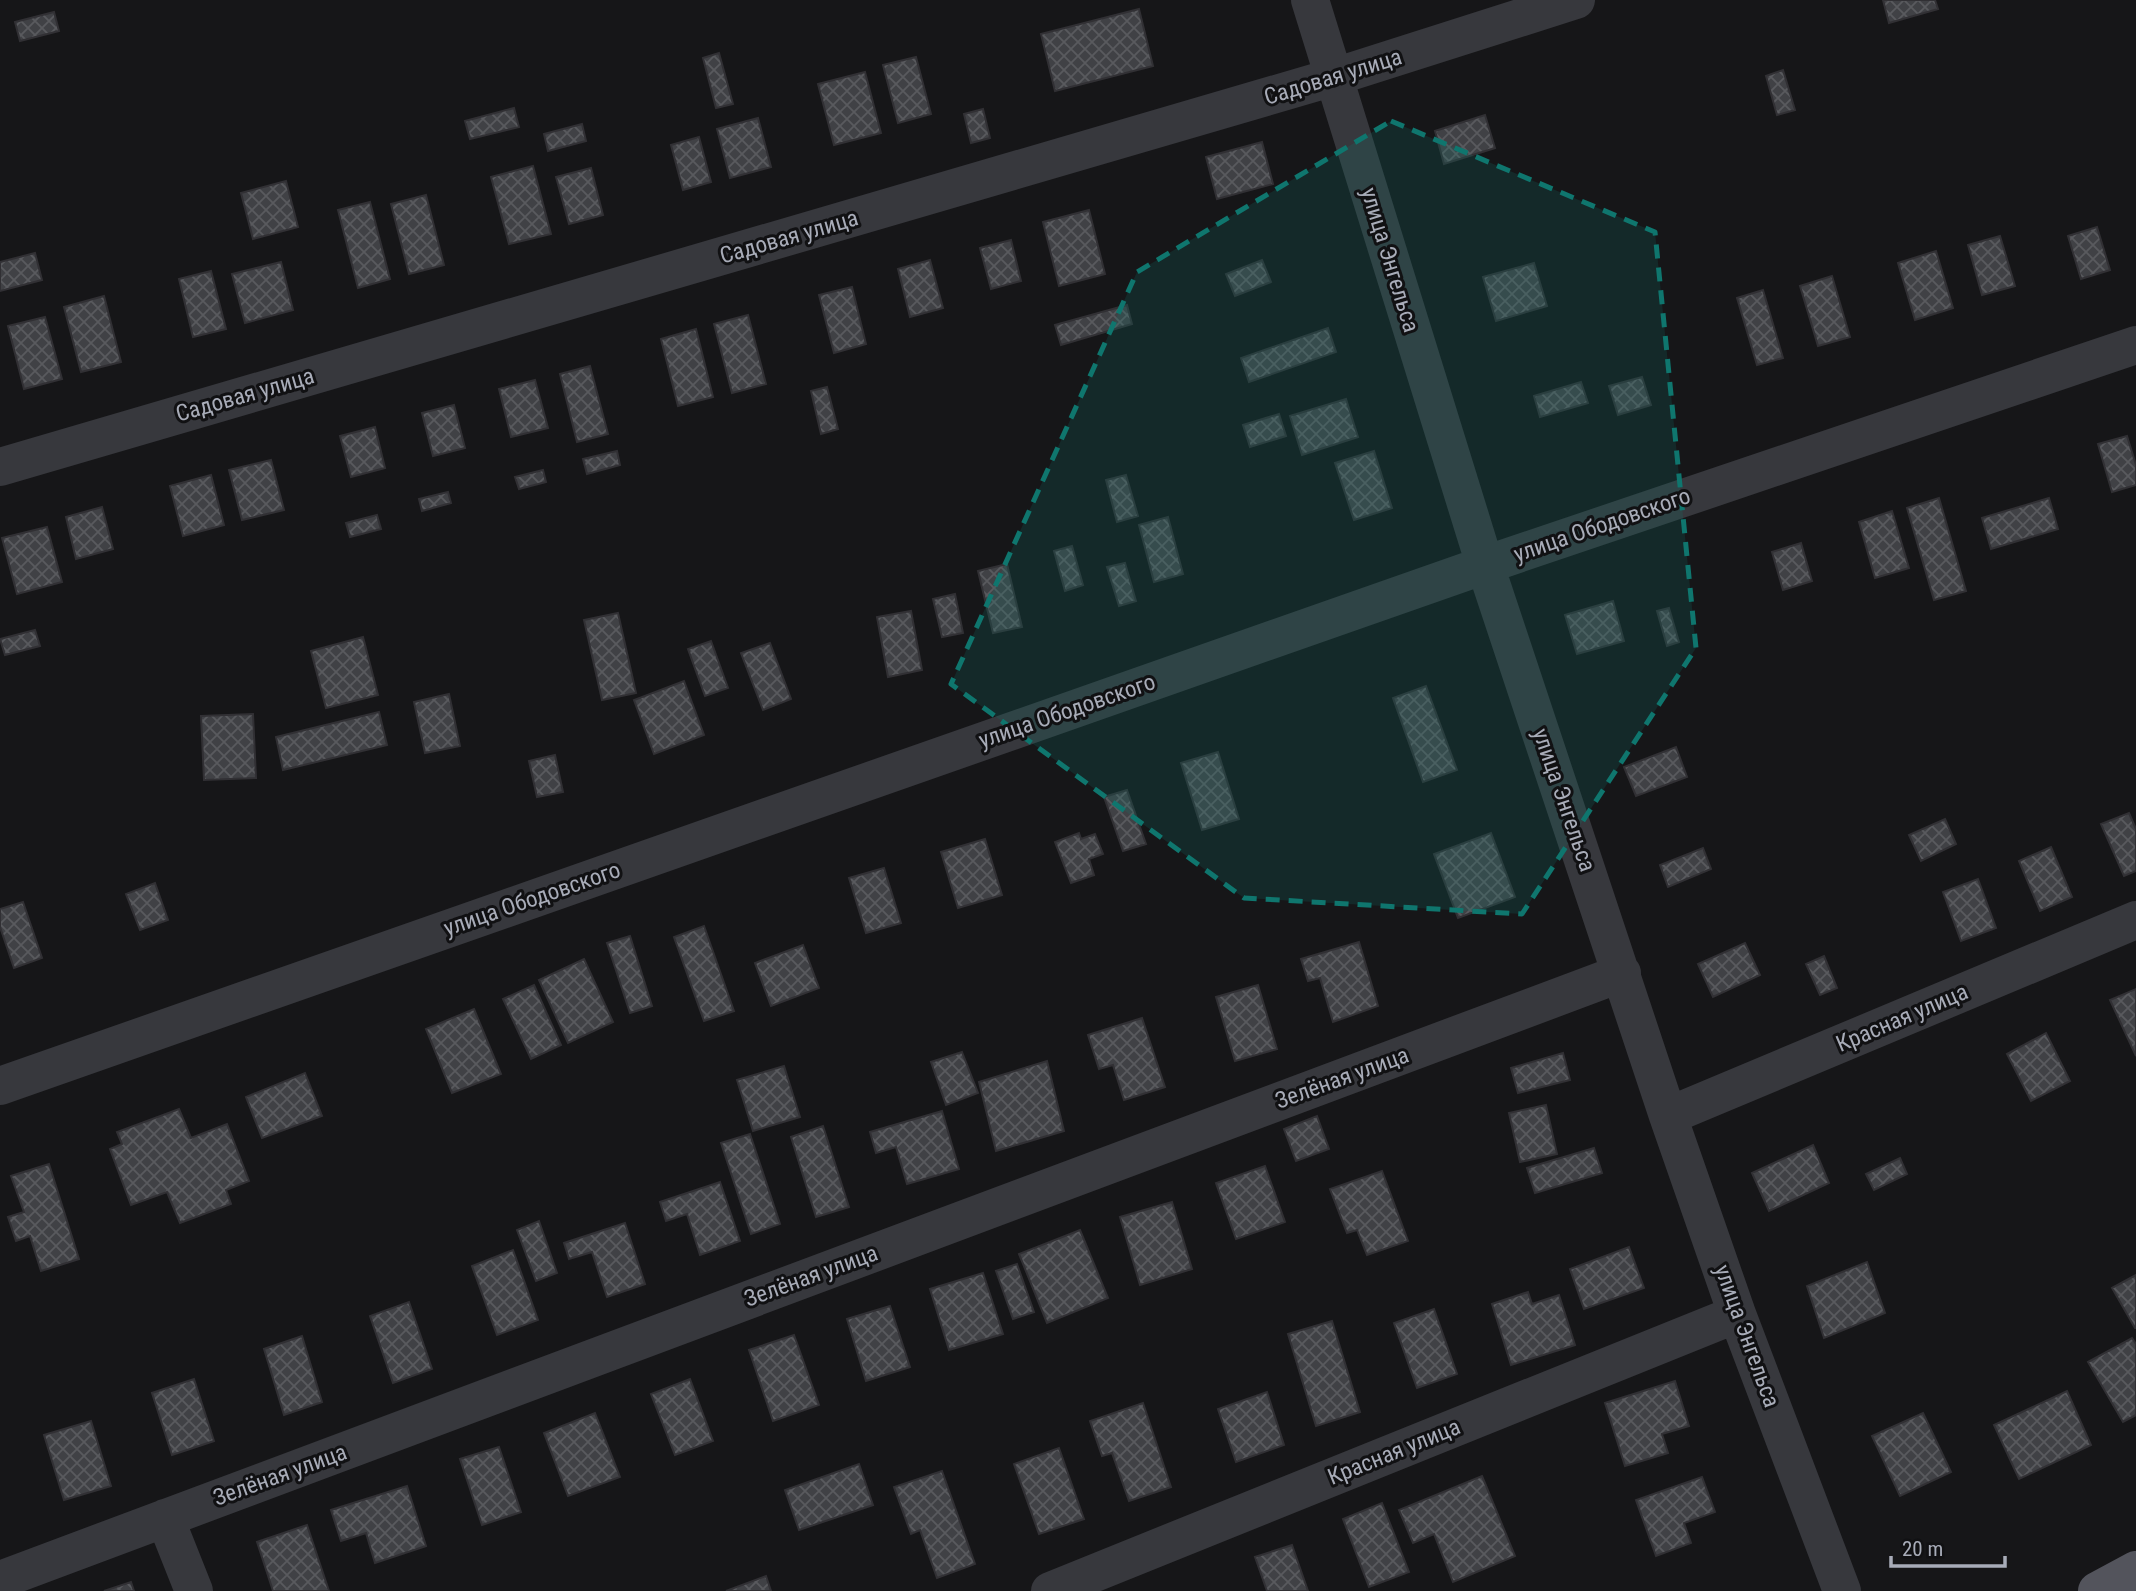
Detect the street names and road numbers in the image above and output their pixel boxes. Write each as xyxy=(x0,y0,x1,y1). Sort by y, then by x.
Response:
street label: Садовая улица xyxy=(1261,43,1405,111)
street label: улица Энгельса xyxy=(1355,184,1425,336)
street label: Садовая улица xyxy=(717,204,861,270)
street label: Садовая улица xyxy=(173,362,317,428)
street label: улица Ободовского xyxy=(1510,482,1694,568)
street label: улица Ободовского xyxy=(975,668,1159,754)
street label: улица Энгельса xyxy=(1527,725,1601,875)
street label: улица Ободовского xyxy=(440,856,624,942)
street label: Красная улица xyxy=(1832,978,1972,1058)
street label: Зелёная улица xyxy=(1272,1041,1412,1115)
street label: Зелёная улица xyxy=(741,1239,881,1313)
street label: улица Энгельса xyxy=(1709,1261,1785,1411)
street label: Красная улица xyxy=(1324,1413,1464,1491)
street label: Зелёная улица xyxy=(210,1438,350,1512)

